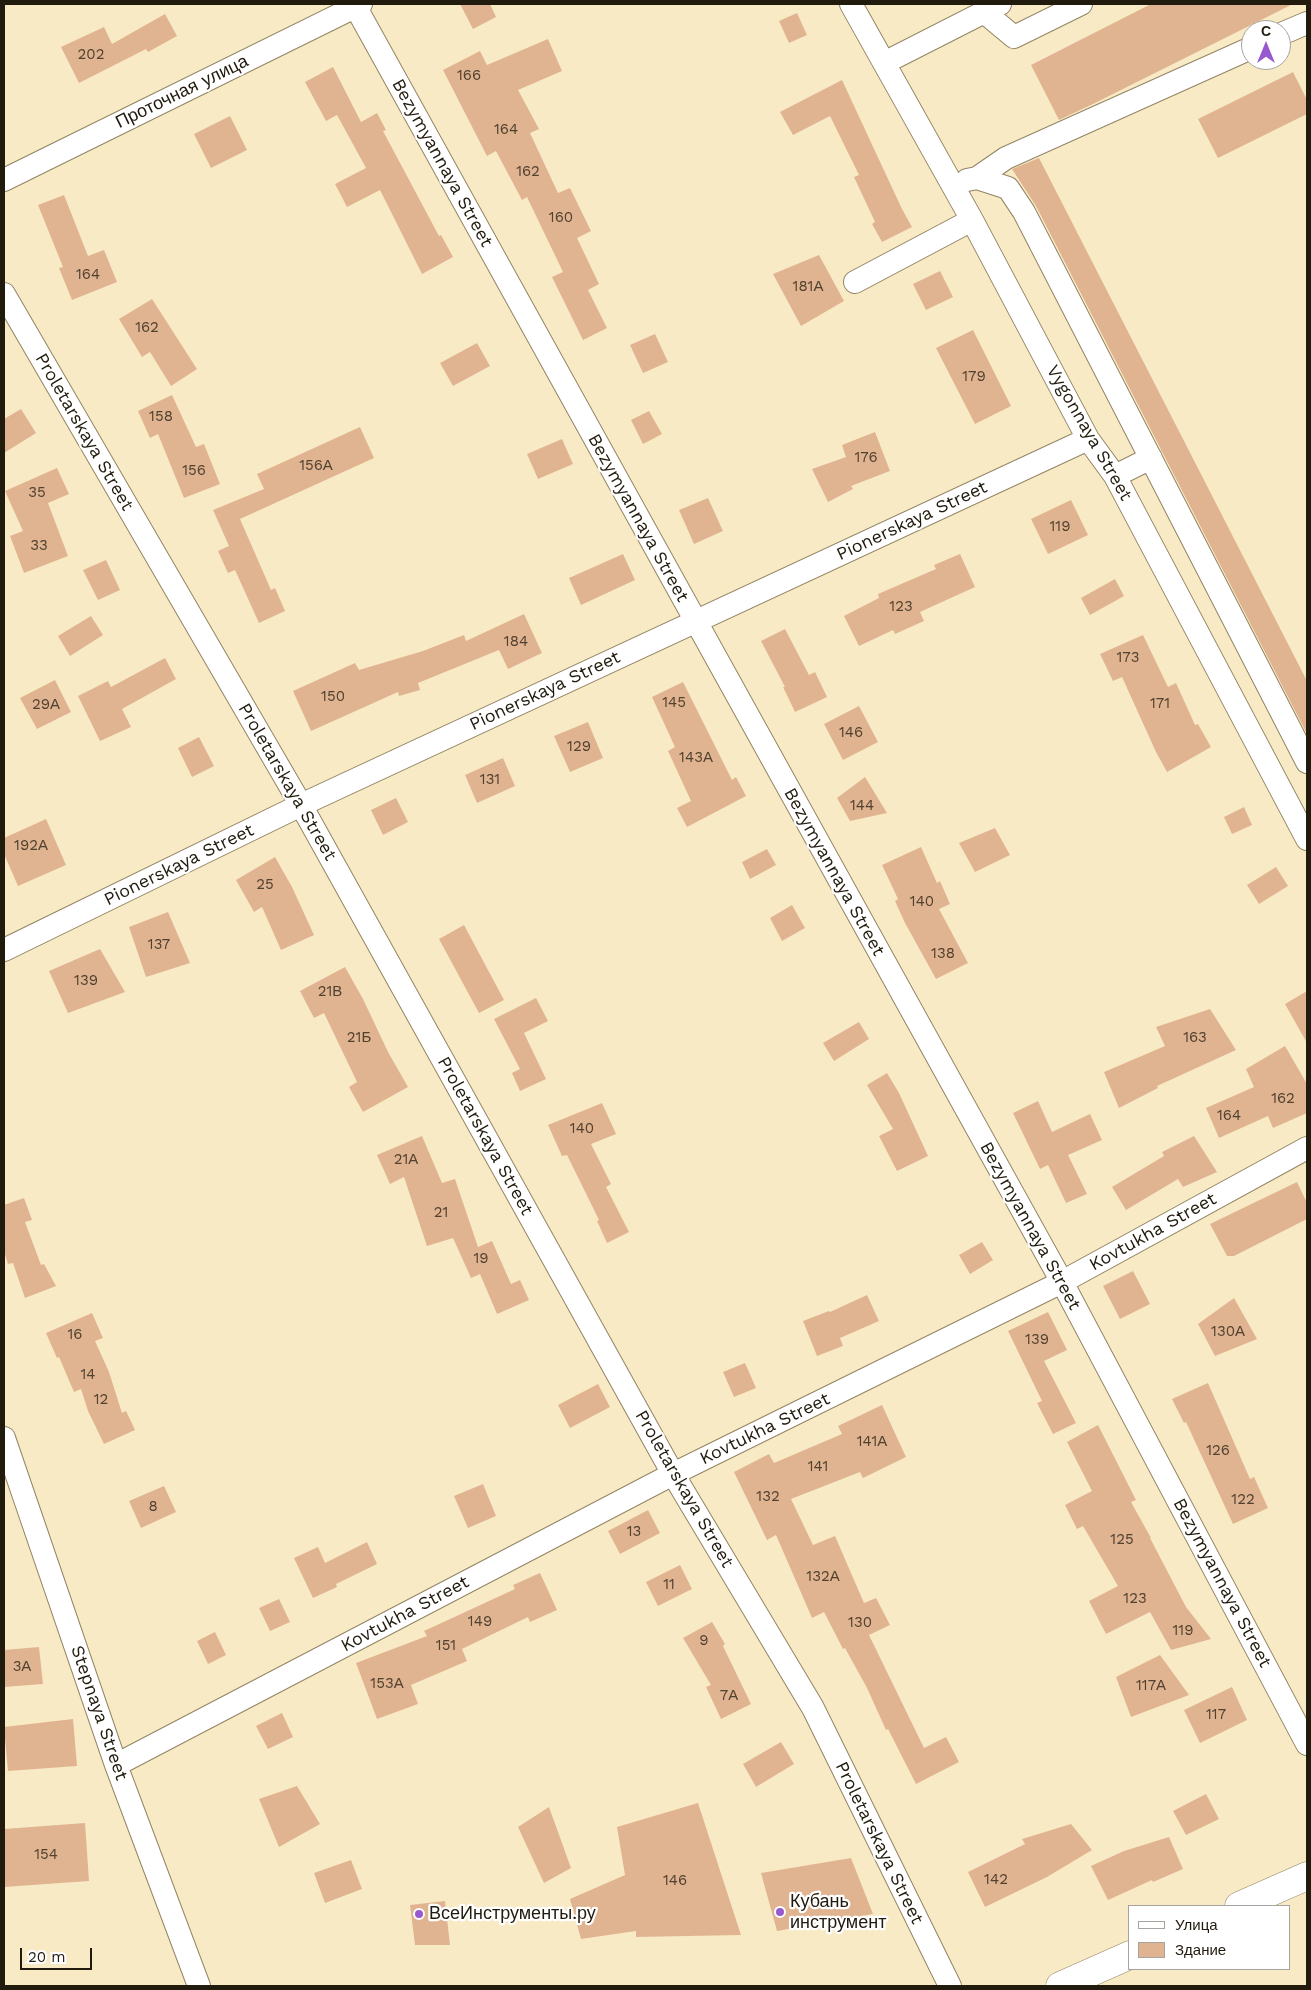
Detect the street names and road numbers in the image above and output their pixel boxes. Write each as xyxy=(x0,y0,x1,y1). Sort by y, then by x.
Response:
street label: Проточная улица xyxy=(112,51,252,133)
street label: Bezymyannaya Street xyxy=(387,75,497,251)
street label: Proletarskaya Street xyxy=(30,350,138,514)
street label: Vygonnaya Street xyxy=(1041,361,1137,505)
street label: Bezymyannaya Street xyxy=(583,430,693,606)
street label: Pionerskaya Street xyxy=(833,477,991,565)
street label: Pionerskaya Street xyxy=(466,647,624,735)
street label: Proletarskaya Street xyxy=(233,700,341,864)
street label: Bezymyannaya Street xyxy=(779,784,889,960)
street label: Pionerskaya Street xyxy=(101,819,257,911)
street label: Proletarskaya Street xyxy=(432,1053,538,1219)
street label: Bezymyannaya Street xyxy=(975,1138,1085,1314)
street label: Kovtukha Street xyxy=(1086,1188,1220,1276)
street label: Kovtukha Street xyxy=(697,1388,833,1470)
street label: Proletarskaya Street xyxy=(630,1407,738,1571)
street label: Bezymyannaya Street xyxy=(1168,1495,1276,1671)
street label: Kovtukha Street xyxy=(337,1571,473,1657)
street label: Stepnaya Street xyxy=(66,1643,132,1783)
street label: Proletarskaya Street xyxy=(830,1758,928,1928)

